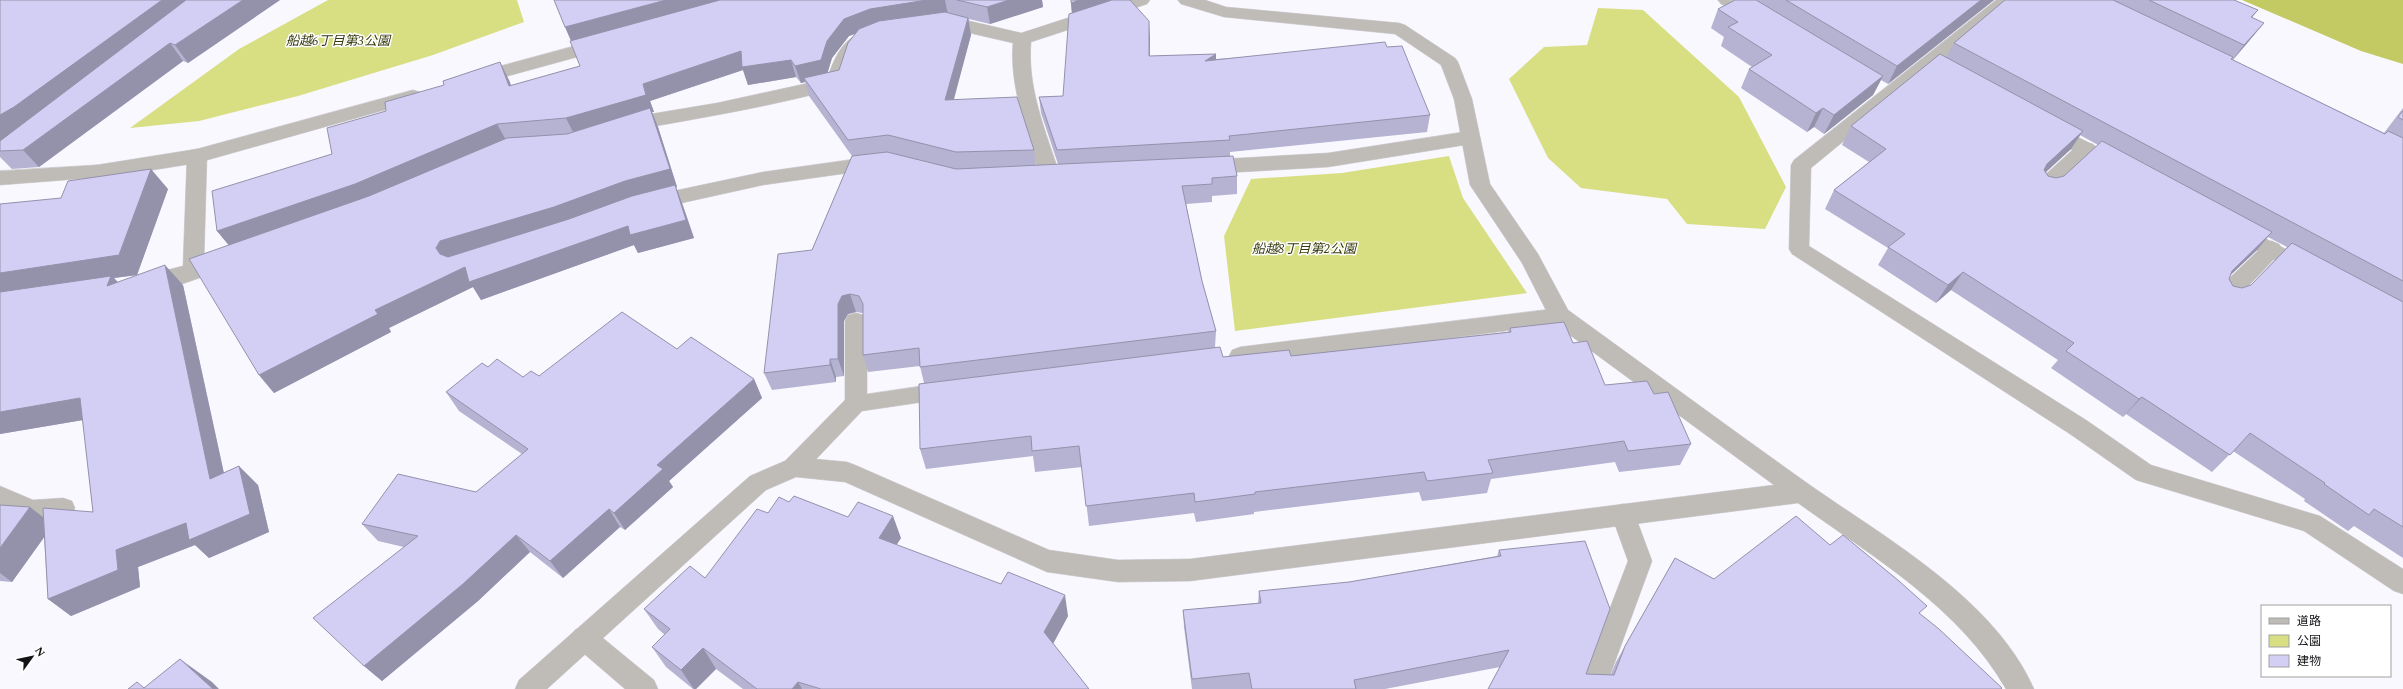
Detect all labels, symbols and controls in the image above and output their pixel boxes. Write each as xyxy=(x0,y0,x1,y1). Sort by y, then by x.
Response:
park label: 船越6丁目第3公園 xyxy=(286,31,392,51)
park label: 船越8丁目第2公園 xyxy=(1252,239,1358,259)
legend xyxy=(2261,605,2391,677)
text: 道路 xyxy=(2297,612,2321,631)
text: 公園 xyxy=(2297,632,2321,651)
north arrow xyxy=(12,637,52,677)
text: N xyxy=(30,643,50,660)
text: 建物 xyxy=(2297,652,2321,671)

